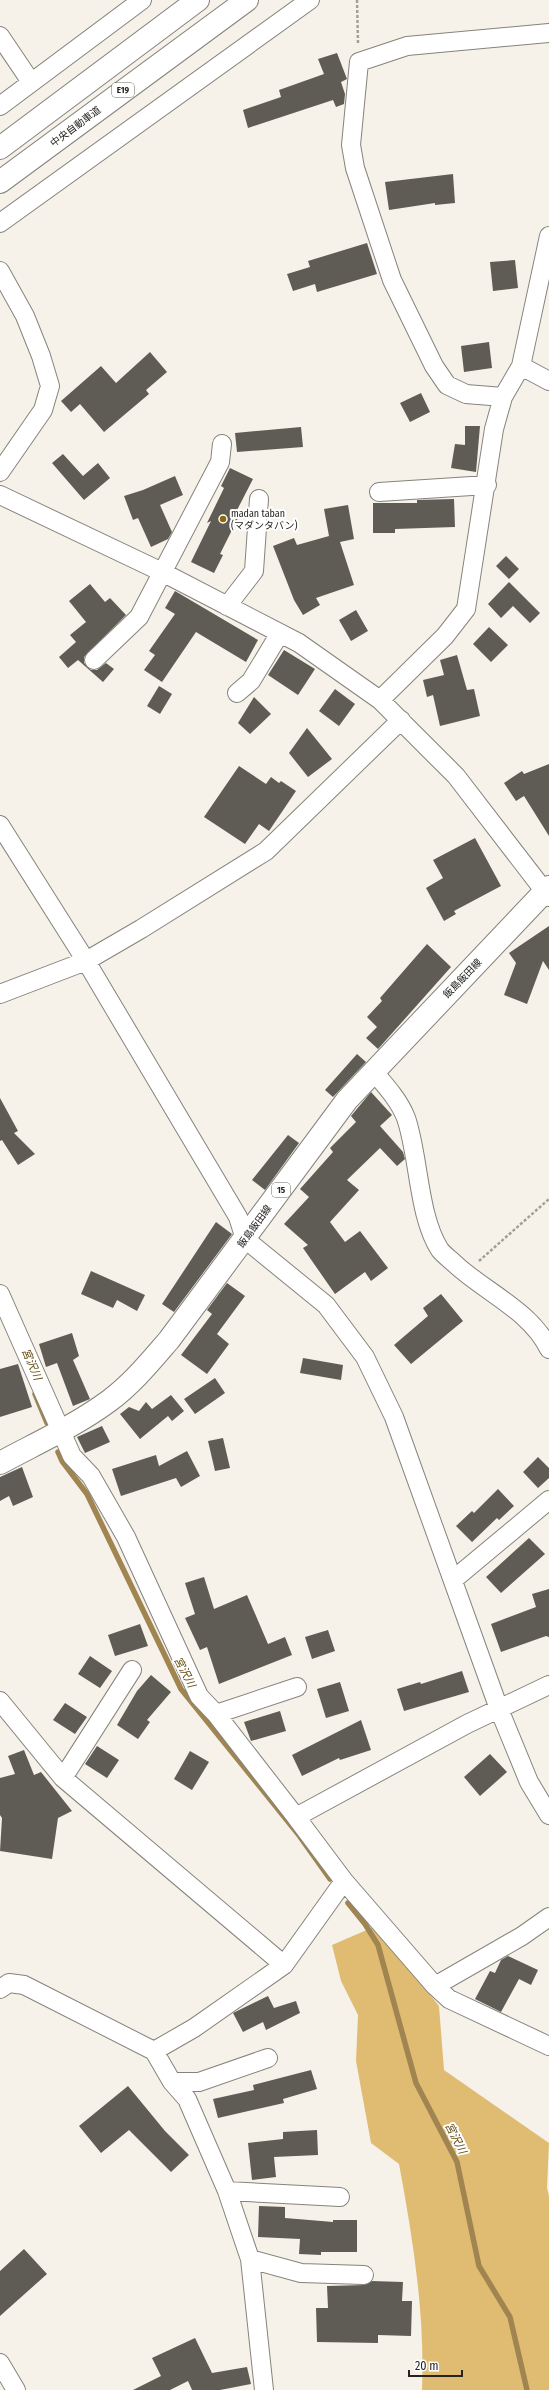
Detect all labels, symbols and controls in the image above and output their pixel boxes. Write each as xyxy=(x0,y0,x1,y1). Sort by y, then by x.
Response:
road number: E19 xyxy=(112,83,134,97)
street label: 中央自動車道 xyxy=(48,104,103,150)
place label: madan taban (マダンタバン) xyxy=(231,508,297,532)
marker: madan taban (マダンタバン) xyxy=(218,514,228,524)
street label: 飯島飯田線 xyxy=(441,957,484,1001)
road number: 15 xyxy=(272,1183,290,1197)
street label: 飯島飯田線 xyxy=(235,1203,274,1250)
water label: 宮沢川 xyxy=(19,1346,44,1383)
water label: 宮沢川 xyxy=(171,1655,199,1691)
water label: 宮沢川 xyxy=(442,2121,469,2157)
scale bar xyxy=(409,2352,462,2378)
text: 20 m xyxy=(415,2359,439,2373)

